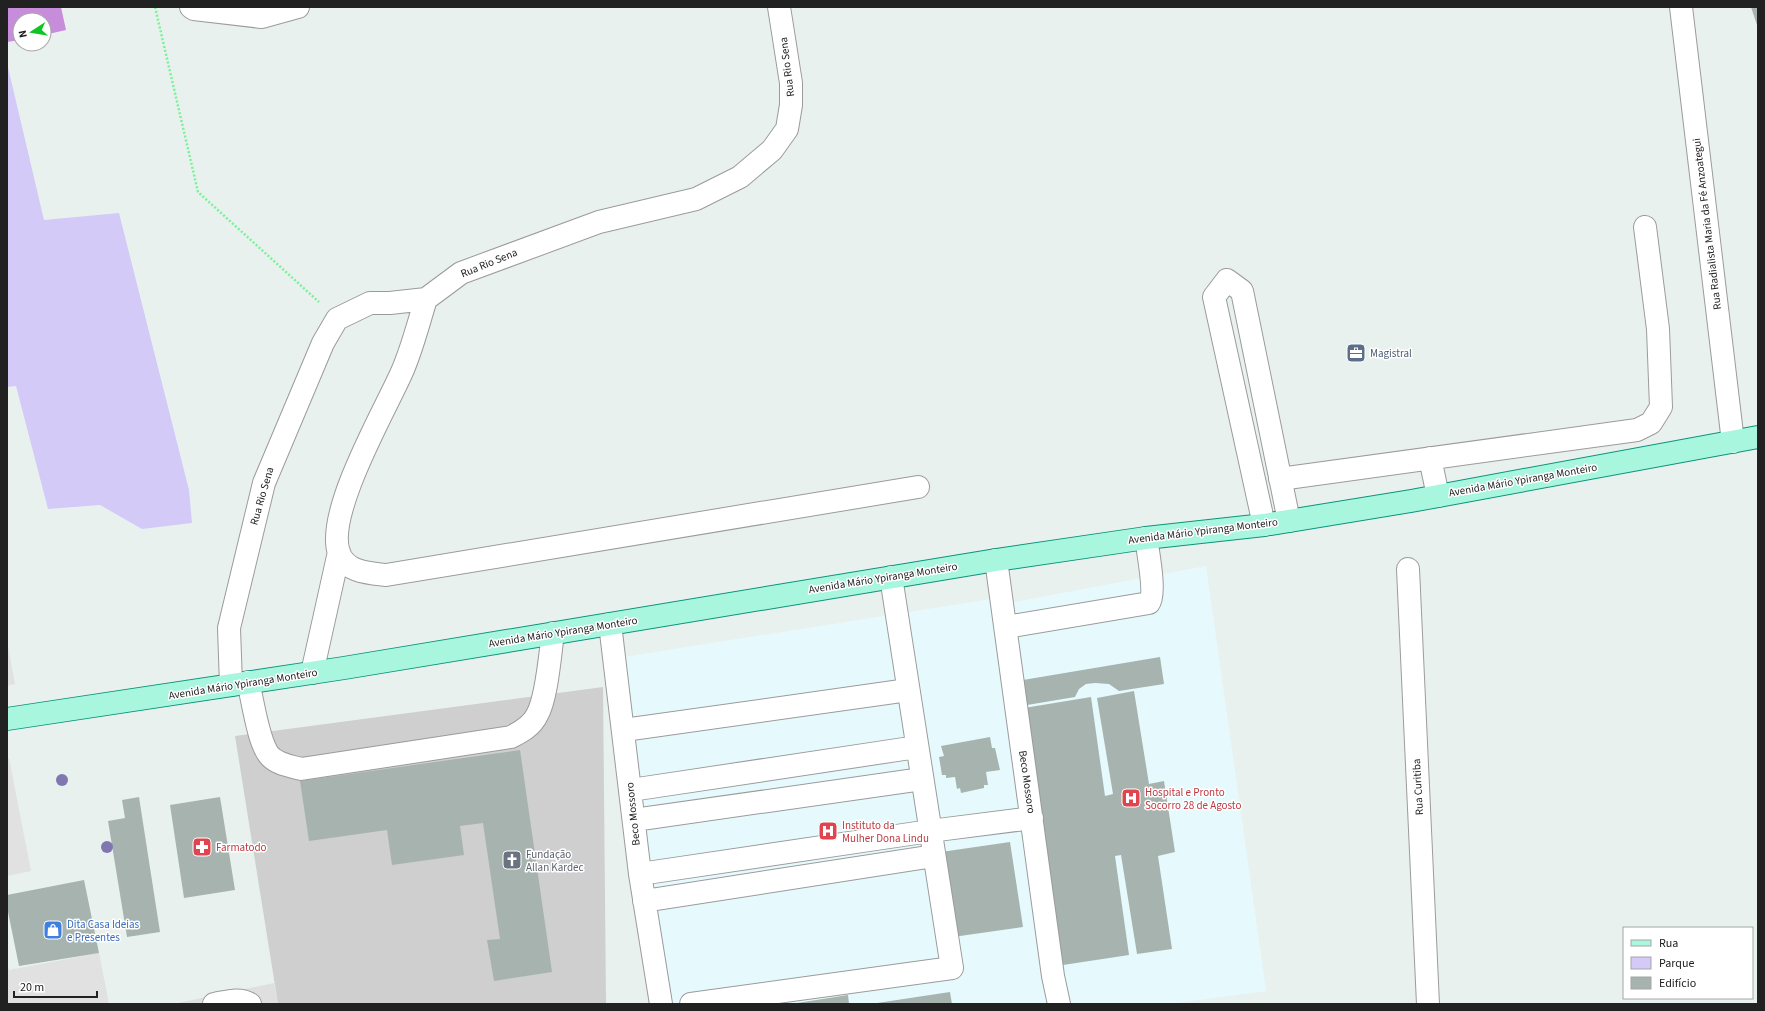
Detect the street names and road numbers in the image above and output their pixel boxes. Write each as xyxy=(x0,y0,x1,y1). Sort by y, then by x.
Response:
street label: Rua Rio Sena xyxy=(776,36,798,98)
street label: Rua Radialista Maria da Fé Anzoategui xyxy=(1689,137,1725,311)
street label: Rua Rio Sena xyxy=(458,245,520,281)
street label: Avenida Mário Ypiranga Monteiro xyxy=(1448,460,1598,500)
street label: Rua Rio Sena xyxy=(247,465,277,527)
street label: Avenida Mário Ypiranga Monteiro xyxy=(1127,514,1279,548)
street label: Avenida Mário Ypiranga Monteiro xyxy=(808,559,959,597)
street label: Avenida Mário Ypiranga Monteiro xyxy=(488,613,639,651)
street label: Avenida Mário Ypiranga Monteiro xyxy=(168,665,319,703)
street label: Beco Mossoro xyxy=(1015,749,1039,815)
street label: Rua Curitiba xyxy=(1409,758,1427,816)
street label: Beco Mossoro xyxy=(622,782,644,846)

